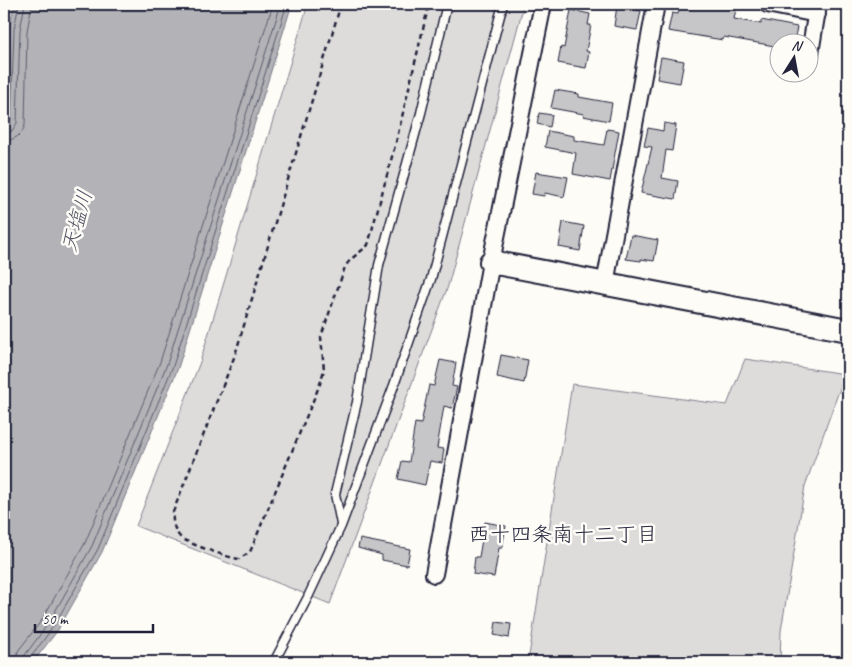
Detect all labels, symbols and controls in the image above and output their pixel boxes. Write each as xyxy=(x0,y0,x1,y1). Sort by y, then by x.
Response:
north arrow xyxy=(770,32,820,82)
text: N xyxy=(791,37,805,55)
water label: 天塩川 xyxy=(56,187,98,255)
district label: 西十四条南十二丁目 xyxy=(469,521,658,547)
scale bar xyxy=(35,601,152,633)
text: 50 m xyxy=(42,610,69,629)

